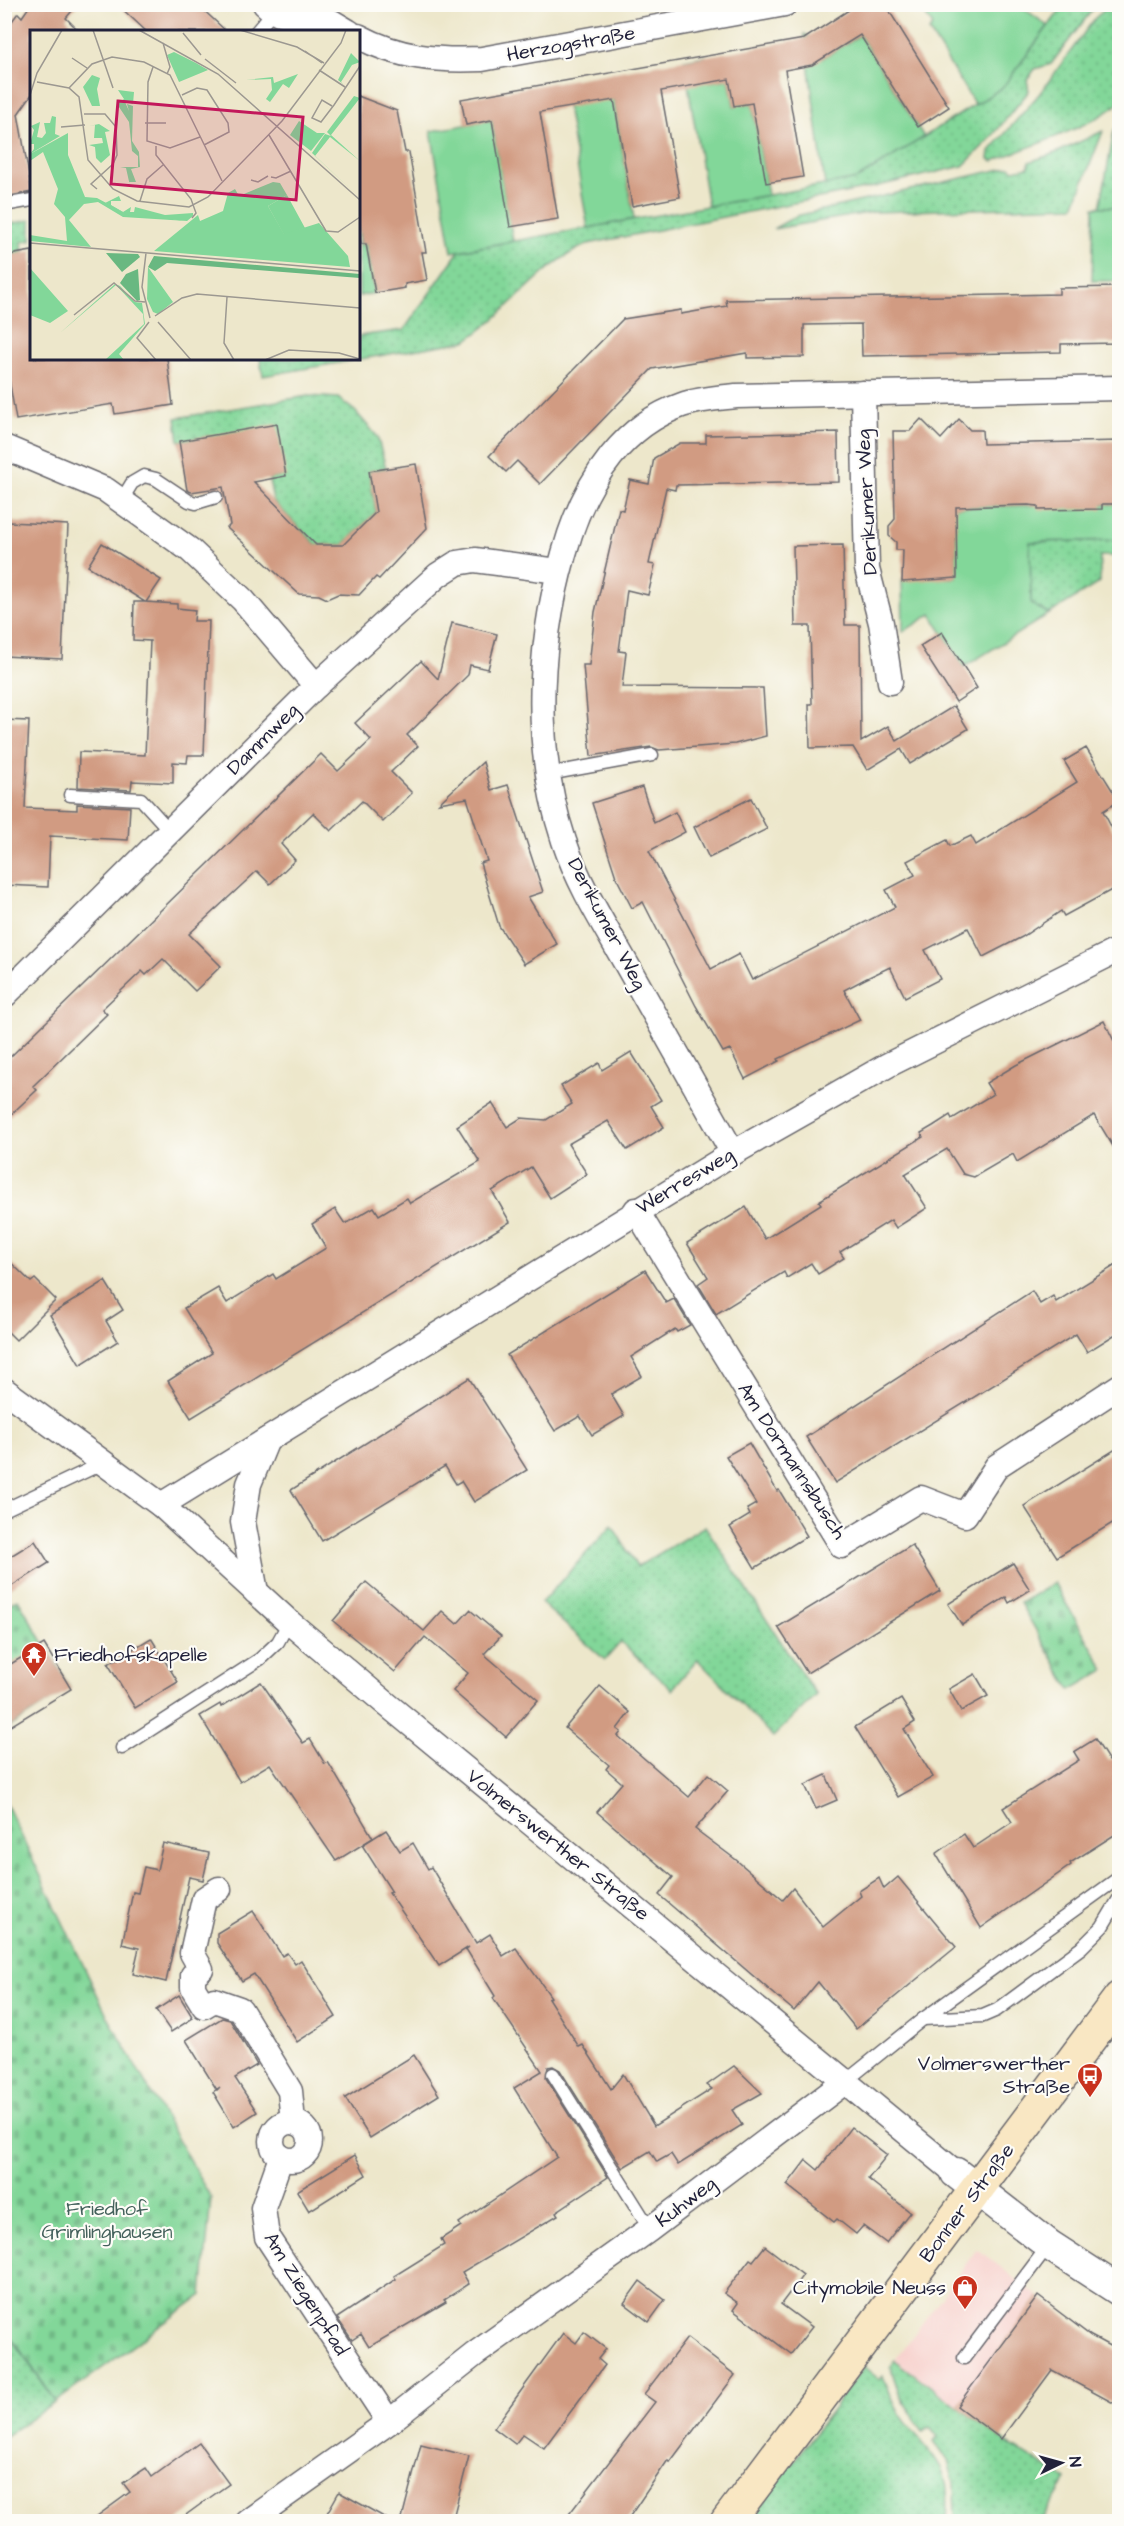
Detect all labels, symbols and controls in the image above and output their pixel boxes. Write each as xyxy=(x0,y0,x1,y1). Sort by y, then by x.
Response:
street label: Herzogstraße xyxy=(505,19,638,70)
inset map xyxy=(30,30,360,360)
street label: Derikumer Weg xyxy=(849,428,886,575)
street label: Dammweg xyxy=(221,697,306,782)
street label: Derikumer Weg xyxy=(560,853,654,995)
street label: Werresweg xyxy=(631,1141,740,1222)
street label: Am Dormannsbusch xyxy=(731,1377,853,1545)
temple icon: Friedhofskapelle xyxy=(19,1640,49,1678)
place label: Friedhofskapelle xyxy=(54,1641,208,1669)
street label: Volmerswerther Straße xyxy=(461,1763,655,1928)
place label: Volmerswerther Straße xyxy=(918,2050,1070,2101)
bus stop icon: Volmerswerther Straße xyxy=(1075,2061,1105,2099)
street label: Bonner Straße xyxy=(913,2138,1021,2268)
street label: Kuhweg xyxy=(650,2170,723,2235)
park label: Friedhof Grimlinghausen xyxy=(41,2195,173,2247)
street label: Am Ziegenpfad xyxy=(256,2227,355,2362)
shop icon: Citymobile Neuss xyxy=(950,2273,980,2311)
place label: Citymobile Neuss xyxy=(793,2274,946,2303)
north arrow xyxy=(1031,2433,1091,2493)
text: N xyxy=(1064,2456,1086,2468)

